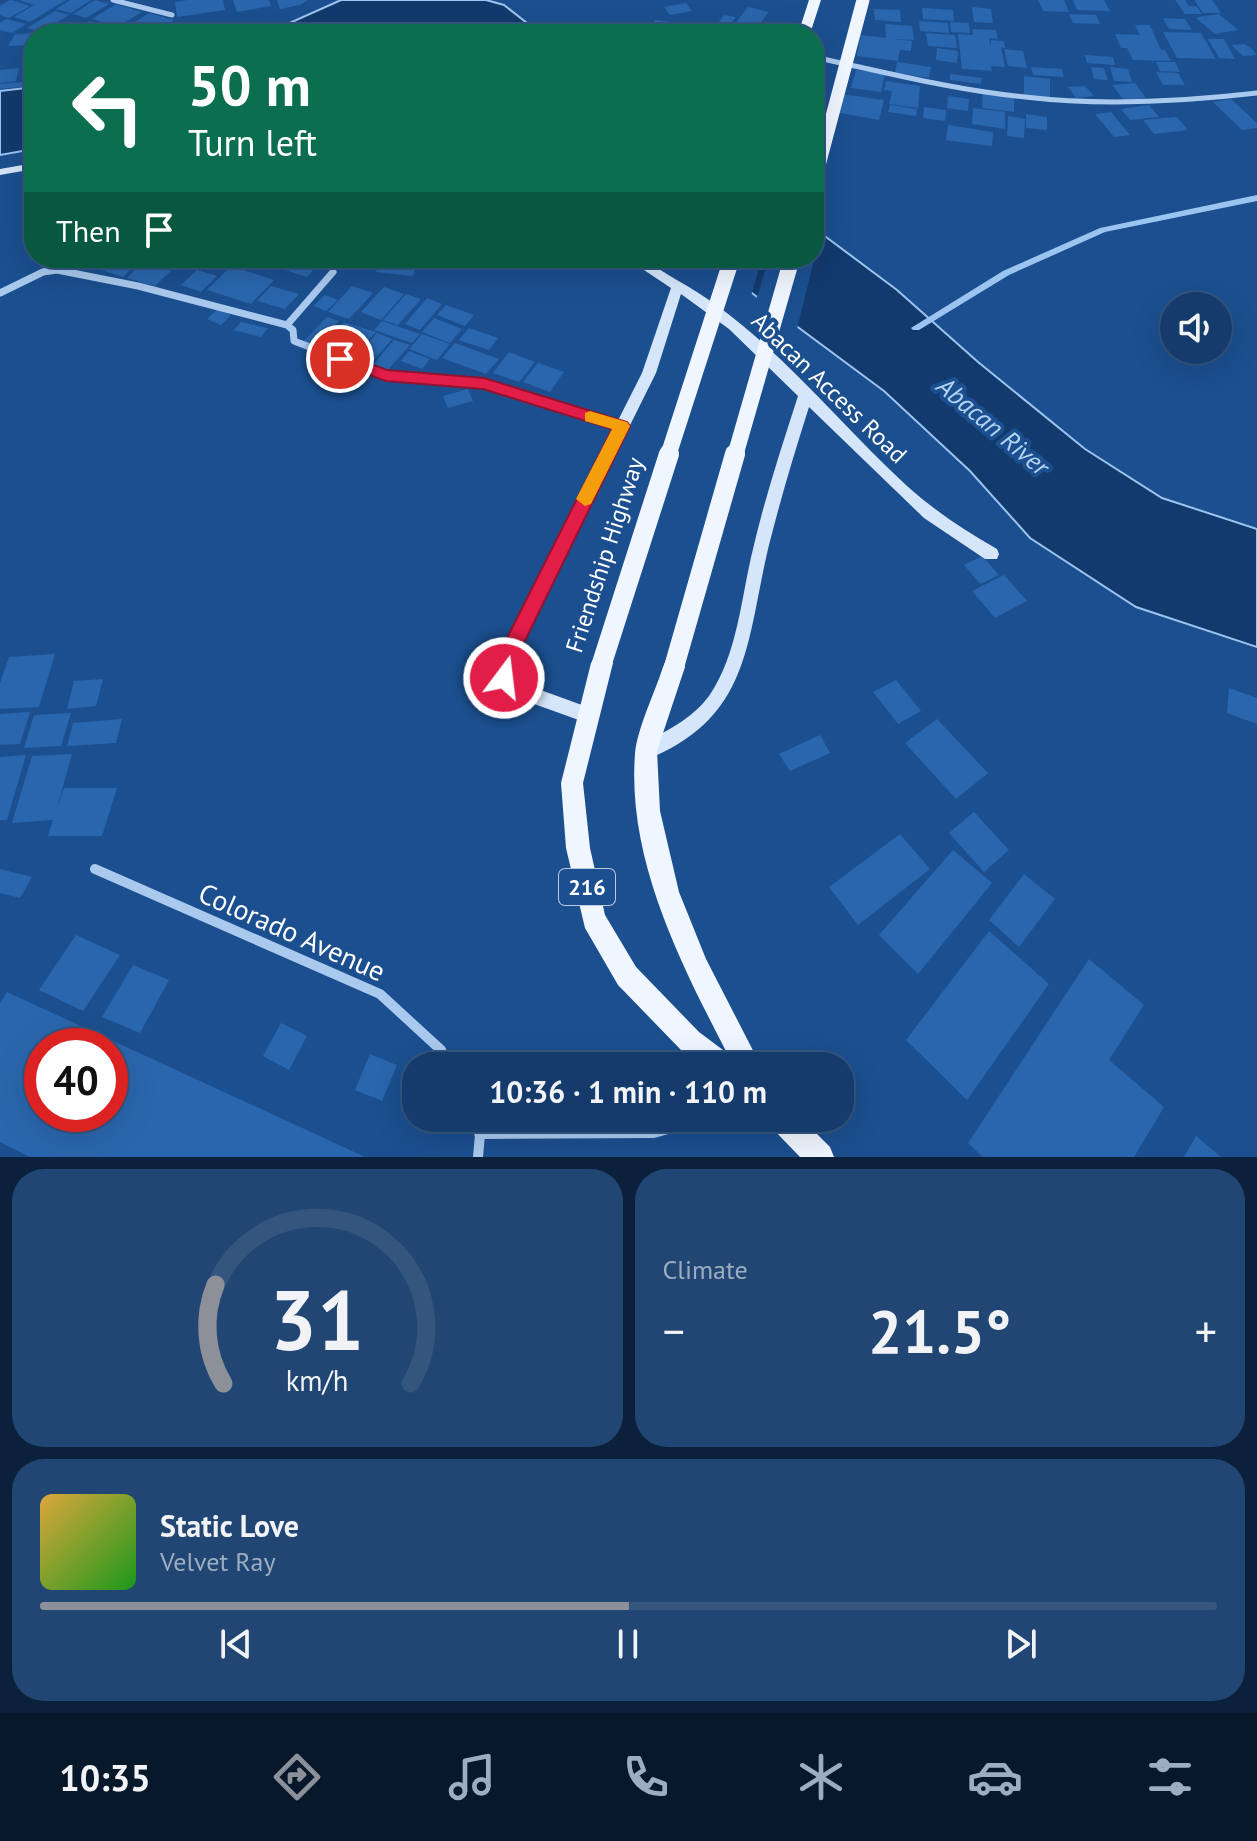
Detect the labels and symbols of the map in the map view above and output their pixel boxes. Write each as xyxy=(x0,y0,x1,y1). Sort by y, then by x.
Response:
street label: Abacan Access Road xyxy=(745,306,914,470)
pin xyxy=(306,325,374,393)
water label: Abacan River xyxy=(930,368,1057,483)
street label: Friendship Highway xyxy=(558,453,651,656)
position arrow xyxy=(462,636,546,720)
road number: 216 xyxy=(559,869,615,905)
street label: Colorado Avenue xyxy=(193,874,391,989)
speed limit sign: 40 xyxy=(24,1028,128,1132)

